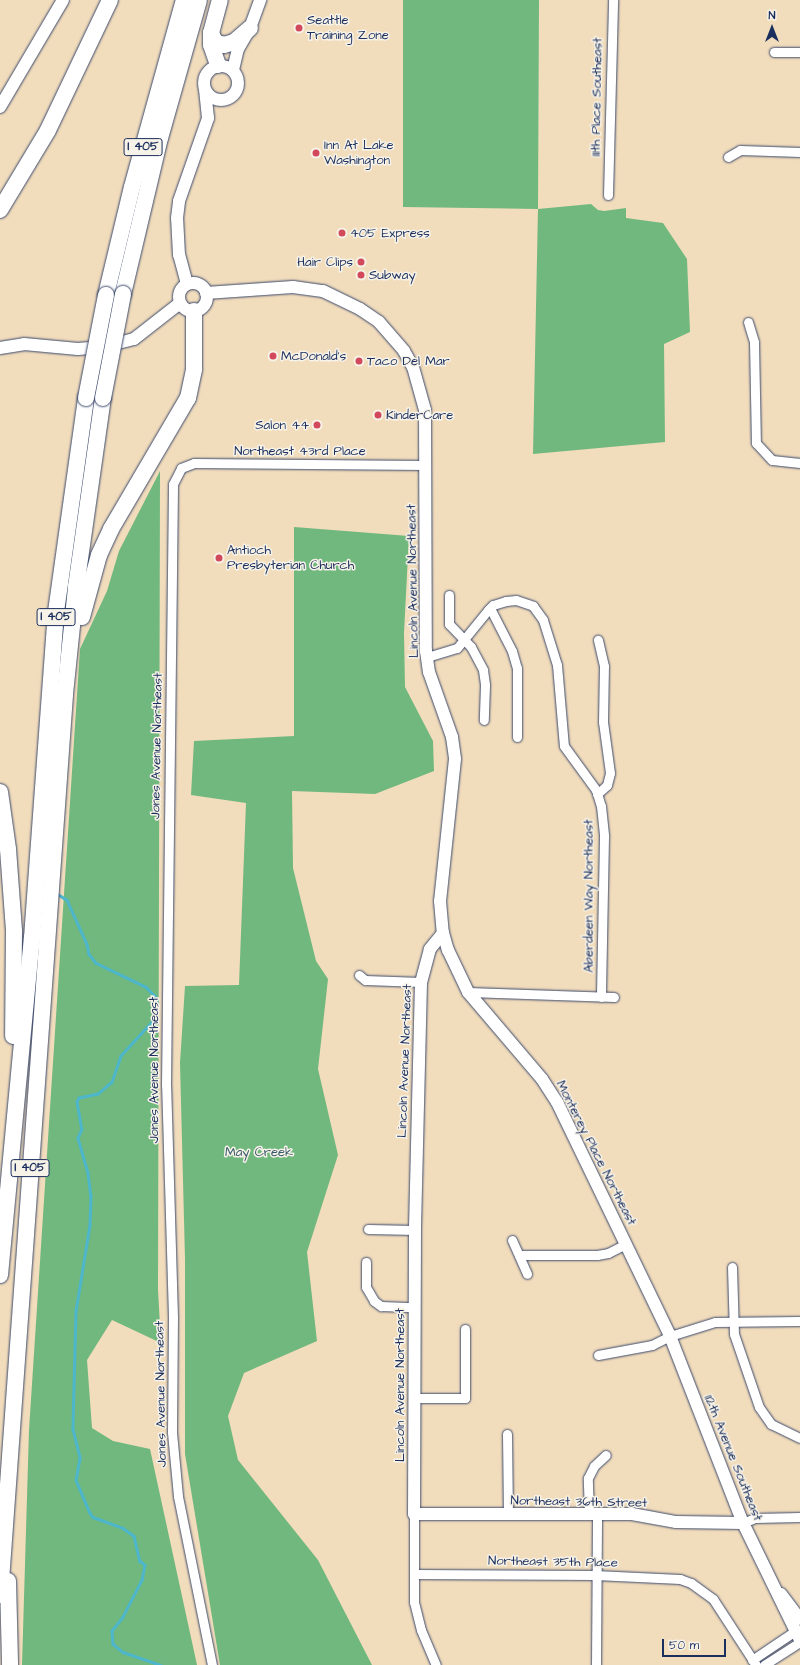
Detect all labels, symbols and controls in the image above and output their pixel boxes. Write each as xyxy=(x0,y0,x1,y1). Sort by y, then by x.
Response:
north arrow xyxy=(752,8,792,48)
text: N xyxy=(769,8,775,23)
place label: Seattle Training Zone xyxy=(307,13,389,44)
marker: Seattle Training Zone xyxy=(294,23,304,33)
street label: 111th Place Southeast xyxy=(588,38,606,156)
road number: I 405 xyxy=(123,137,163,157)
place label: Inn At Lake Washington xyxy=(324,138,394,169)
marker: Inn At Lake Washington xyxy=(311,148,321,158)
place label: 405 Express xyxy=(350,225,430,241)
marker: 405 Express xyxy=(337,228,347,238)
place label: Hair Clips xyxy=(297,254,353,270)
marker: Hair Clips xyxy=(356,257,366,267)
place label: Subway xyxy=(369,267,416,283)
marker: Subway xyxy=(356,270,366,280)
place label: McDonald's xyxy=(281,348,346,364)
marker: McDonald's xyxy=(268,351,278,361)
place label: Taco Del Mar xyxy=(367,353,450,369)
marker: Taco Del Mar xyxy=(354,356,364,366)
place label: KinderCare xyxy=(386,407,453,423)
marker: KinderCare xyxy=(373,410,383,420)
place label: Salon 44 xyxy=(255,417,309,433)
marker: Salon 44 xyxy=(312,420,322,430)
street label: Northeast 43rd Place xyxy=(234,443,366,459)
street label: Lincoln Avenue Northeast xyxy=(404,504,422,658)
place label: Antioch Presbyterian Church xyxy=(227,543,354,574)
marker: Antioch Presbyterian Church xyxy=(214,553,224,563)
road number: I 405 xyxy=(36,607,76,627)
street label: Jones Avenue Northeast xyxy=(148,673,166,819)
street label: Aberdeen Way Northeast xyxy=(581,819,597,973)
street label: Lincoln Avenue Northeast xyxy=(395,984,415,1138)
street label: Jones Avenue Northeast xyxy=(146,997,162,1143)
street label: Monterey Place Northeast xyxy=(553,1078,639,1228)
park label: May Creek xyxy=(225,1144,293,1160)
road number: I 405 xyxy=(10,1158,50,1178)
street label: Lincoln Avenue Northeast xyxy=(392,1308,408,1462)
street label: Jones Avenue Northeast xyxy=(152,1321,170,1467)
street label: 112th Avenue Southeast xyxy=(701,1393,765,1523)
street label: Northeast 36th Street xyxy=(511,1493,647,1511)
street label: Northeast 35th Place xyxy=(488,1553,618,1571)
scale bar xyxy=(664,1631,728,1657)
text: 50 m xyxy=(669,1637,699,1654)

